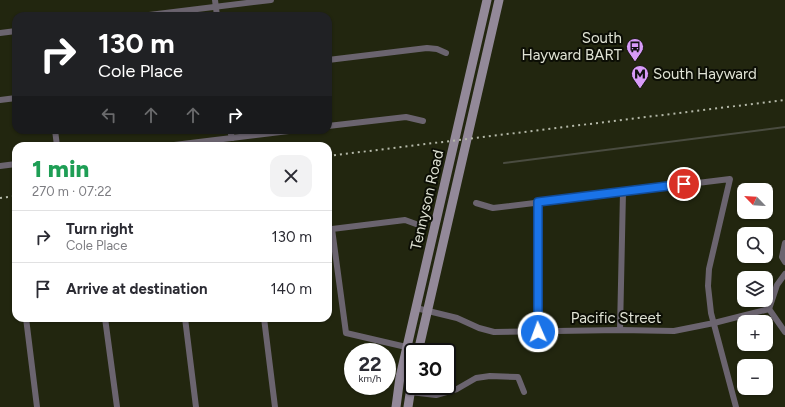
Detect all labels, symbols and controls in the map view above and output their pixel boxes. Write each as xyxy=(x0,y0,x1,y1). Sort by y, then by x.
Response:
text: 130 m xyxy=(98,26,175,60)
icon: right xyxy=(32,28,84,80)
place label: South Hayward BART xyxy=(522,29,623,64)
bus stop icon: South Hayward BART xyxy=(625,37,645,62)
text: Cole Place xyxy=(98,60,183,82)
metro station icon: South Hayward xyxy=(630,64,650,89)
place label: South Hayward xyxy=(653,65,757,83)
icon: left xyxy=(98,104,120,126)
icon: ahead xyxy=(140,104,162,126)
icon: ahead xyxy=(182,104,204,126)
icon: right xyxy=(224,104,246,126)
street label: Tennyson Road xyxy=(407,148,447,252)
text: 1 min xyxy=(32,154,89,183)
button: close xyxy=(270,155,312,197)
pin xyxy=(667,167,701,201)
icon: arrive xyxy=(673,173,695,195)
north arrow xyxy=(737,183,773,219)
map controls xyxy=(737,183,773,395)
text: 270 m · 07:22 xyxy=(32,184,112,199)
text: Turn right xyxy=(66,220,134,238)
icon: right xyxy=(32,226,54,248)
button: search xyxy=(737,227,773,263)
text: 130 m xyxy=(272,228,312,246)
text: Cole Place xyxy=(66,238,127,253)
button: layers xyxy=(737,271,773,307)
icon: arrive xyxy=(32,278,54,300)
text: Arrive at destination xyxy=(66,280,207,298)
text: 140 m xyxy=(270,280,312,298)
street label: Pacific Street xyxy=(571,309,662,327)
position arrow xyxy=(517,311,559,353)
button: + xyxy=(737,315,773,351)
speed limit sign: 30 xyxy=(404,343,456,395)
text: 22 xyxy=(358,352,382,376)
button: − xyxy=(737,359,773,395)
text: km/h xyxy=(359,372,381,385)

